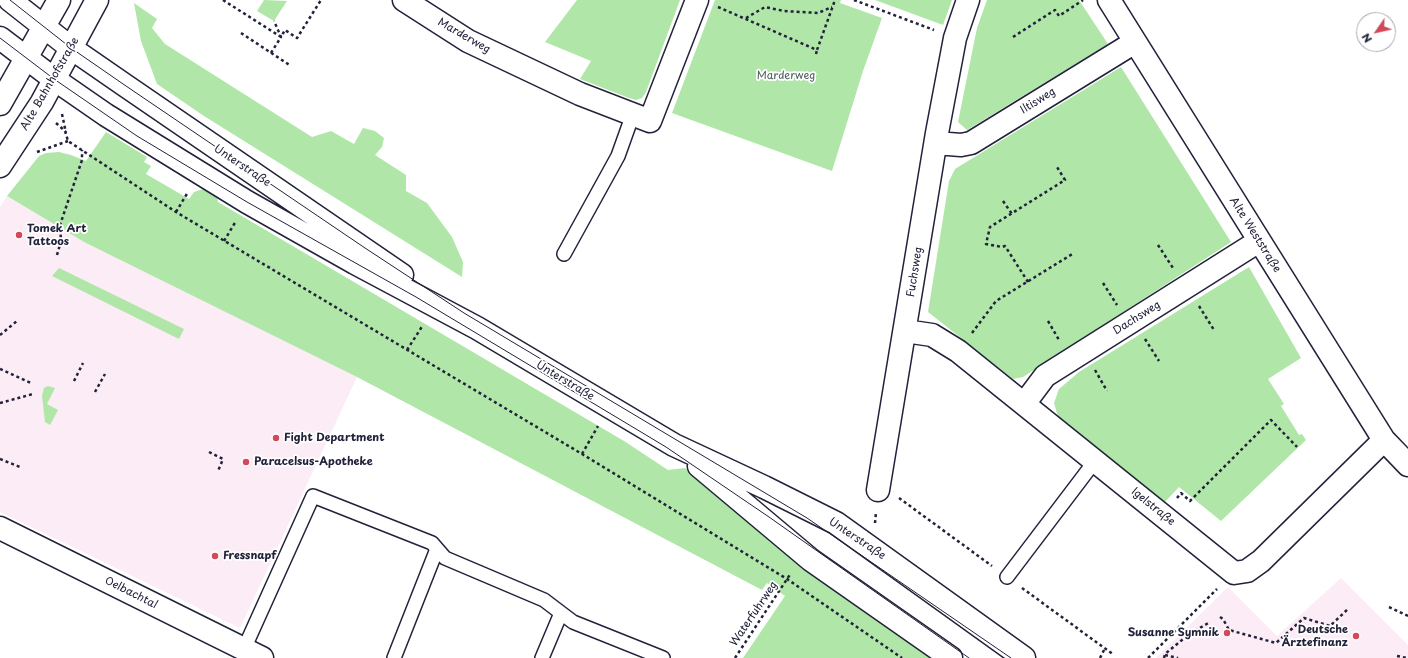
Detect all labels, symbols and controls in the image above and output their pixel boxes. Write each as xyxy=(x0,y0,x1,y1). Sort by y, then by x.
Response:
north arrow xyxy=(1356,12,1396,52)
street label: Marderweg xyxy=(435,16,493,56)
text: N xyxy=(1357,30,1376,47)
street label: Alte Bahnhofstraße xyxy=(18,35,82,133)
park label: Marderweg xyxy=(757,69,815,83)
street label: Iltisweg xyxy=(1018,85,1058,117)
street label: Unterstraße xyxy=(211,142,273,190)
street label: Alte Weststraße xyxy=(1227,195,1283,275)
place label: Tomek Art Tattoos xyxy=(27,222,87,248)
marker: Tomek Art Tattoos xyxy=(14,230,24,240)
street label: Fuchsweg xyxy=(905,246,925,298)
street label: Dachsweg xyxy=(1111,298,1163,338)
street label: Unterstraße xyxy=(533,358,597,404)
place label: Fight Department xyxy=(284,431,384,445)
marker: Fight Department xyxy=(271,433,281,443)
place label: Paracelsus-Apotheke xyxy=(254,455,373,469)
marker: Paracelsus-Apotheke xyxy=(241,457,251,467)
street label: Igelstraße xyxy=(1129,485,1177,529)
street label: Unterstraße xyxy=(826,515,888,563)
place label: Fressnapf xyxy=(223,549,276,563)
marker: Fressnapf xyxy=(210,551,220,561)
street label: Oelbachtal xyxy=(102,574,160,612)
street label: Waterfuhrweg xyxy=(727,579,781,649)
place label: Deutsche Ärztefinanz xyxy=(1282,623,1348,649)
place label: Susanne Symnik xyxy=(1128,626,1219,640)
marker: Susanne Symnik xyxy=(1222,628,1232,638)
marker: Deutsche Ärztefinanz xyxy=(1351,631,1361,641)

